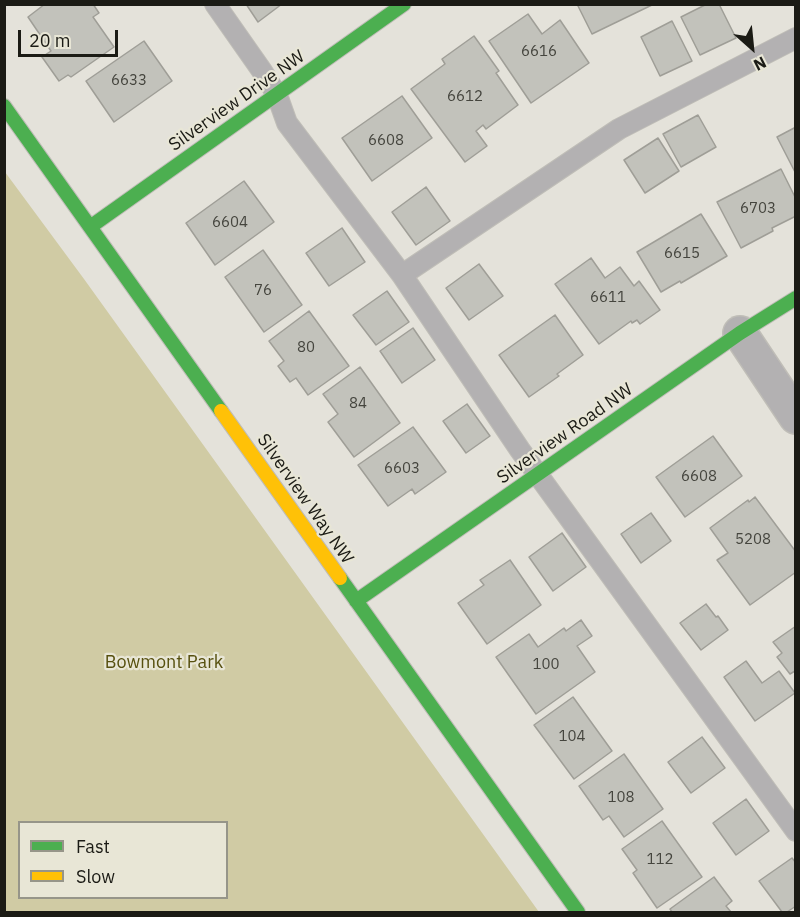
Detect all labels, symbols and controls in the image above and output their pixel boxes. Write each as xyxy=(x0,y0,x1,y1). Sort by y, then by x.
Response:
scale bar xyxy=(21,18,122,56)
north arrow xyxy=(722,18,782,78)
text: 20 m xyxy=(29,29,71,52)
house number: 6616 xyxy=(521,43,557,61)
street label: Silverview Drive NW xyxy=(165,46,309,156)
text: N xyxy=(750,52,770,76)
house number: 6633 xyxy=(111,72,147,90)
house number: 6612 xyxy=(447,88,483,106)
house number: 6608 xyxy=(368,132,404,150)
house number: 6703 xyxy=(740,200,776,218)
house number: 6604 xyxy=(212,214,248,232)
house number: 6615 xyxy=(664,245,700,263)
house number: 76 xyxy=(254,282,272,300)
house number: 6611 xyxy=(590,289,626,307)
house number: 80 xyxy=(297,339,315,357)
street label: Silverview Road NW xyxy=(493,379,637,489)
house number: 84 xyxy=(349,395,367,413)
street label: Silverview Way NW xyxy=(252,430,358,568)
house number: 6603 xyxy=(384,460,420,478)
house number: 6608 xyxy=(681,468,717,486)
house number: 5208 xyxy=(735,531,771,549)
park label: Bowmont Park xyxy=(105,652,223,674)
house number: 100 xyxy=(533,656,559,674)
house number: 104 xyxy=(559,728,585,746)
house number: 108 xyxy=(608,789,634,807)
legend xyxy=(18,821,228,899)
text: Fast xyxy=(76,835,110,858)
house number: 112 xyxy=(647,851,673,869)
text: Slow xyxy=(76,865,115,888)

